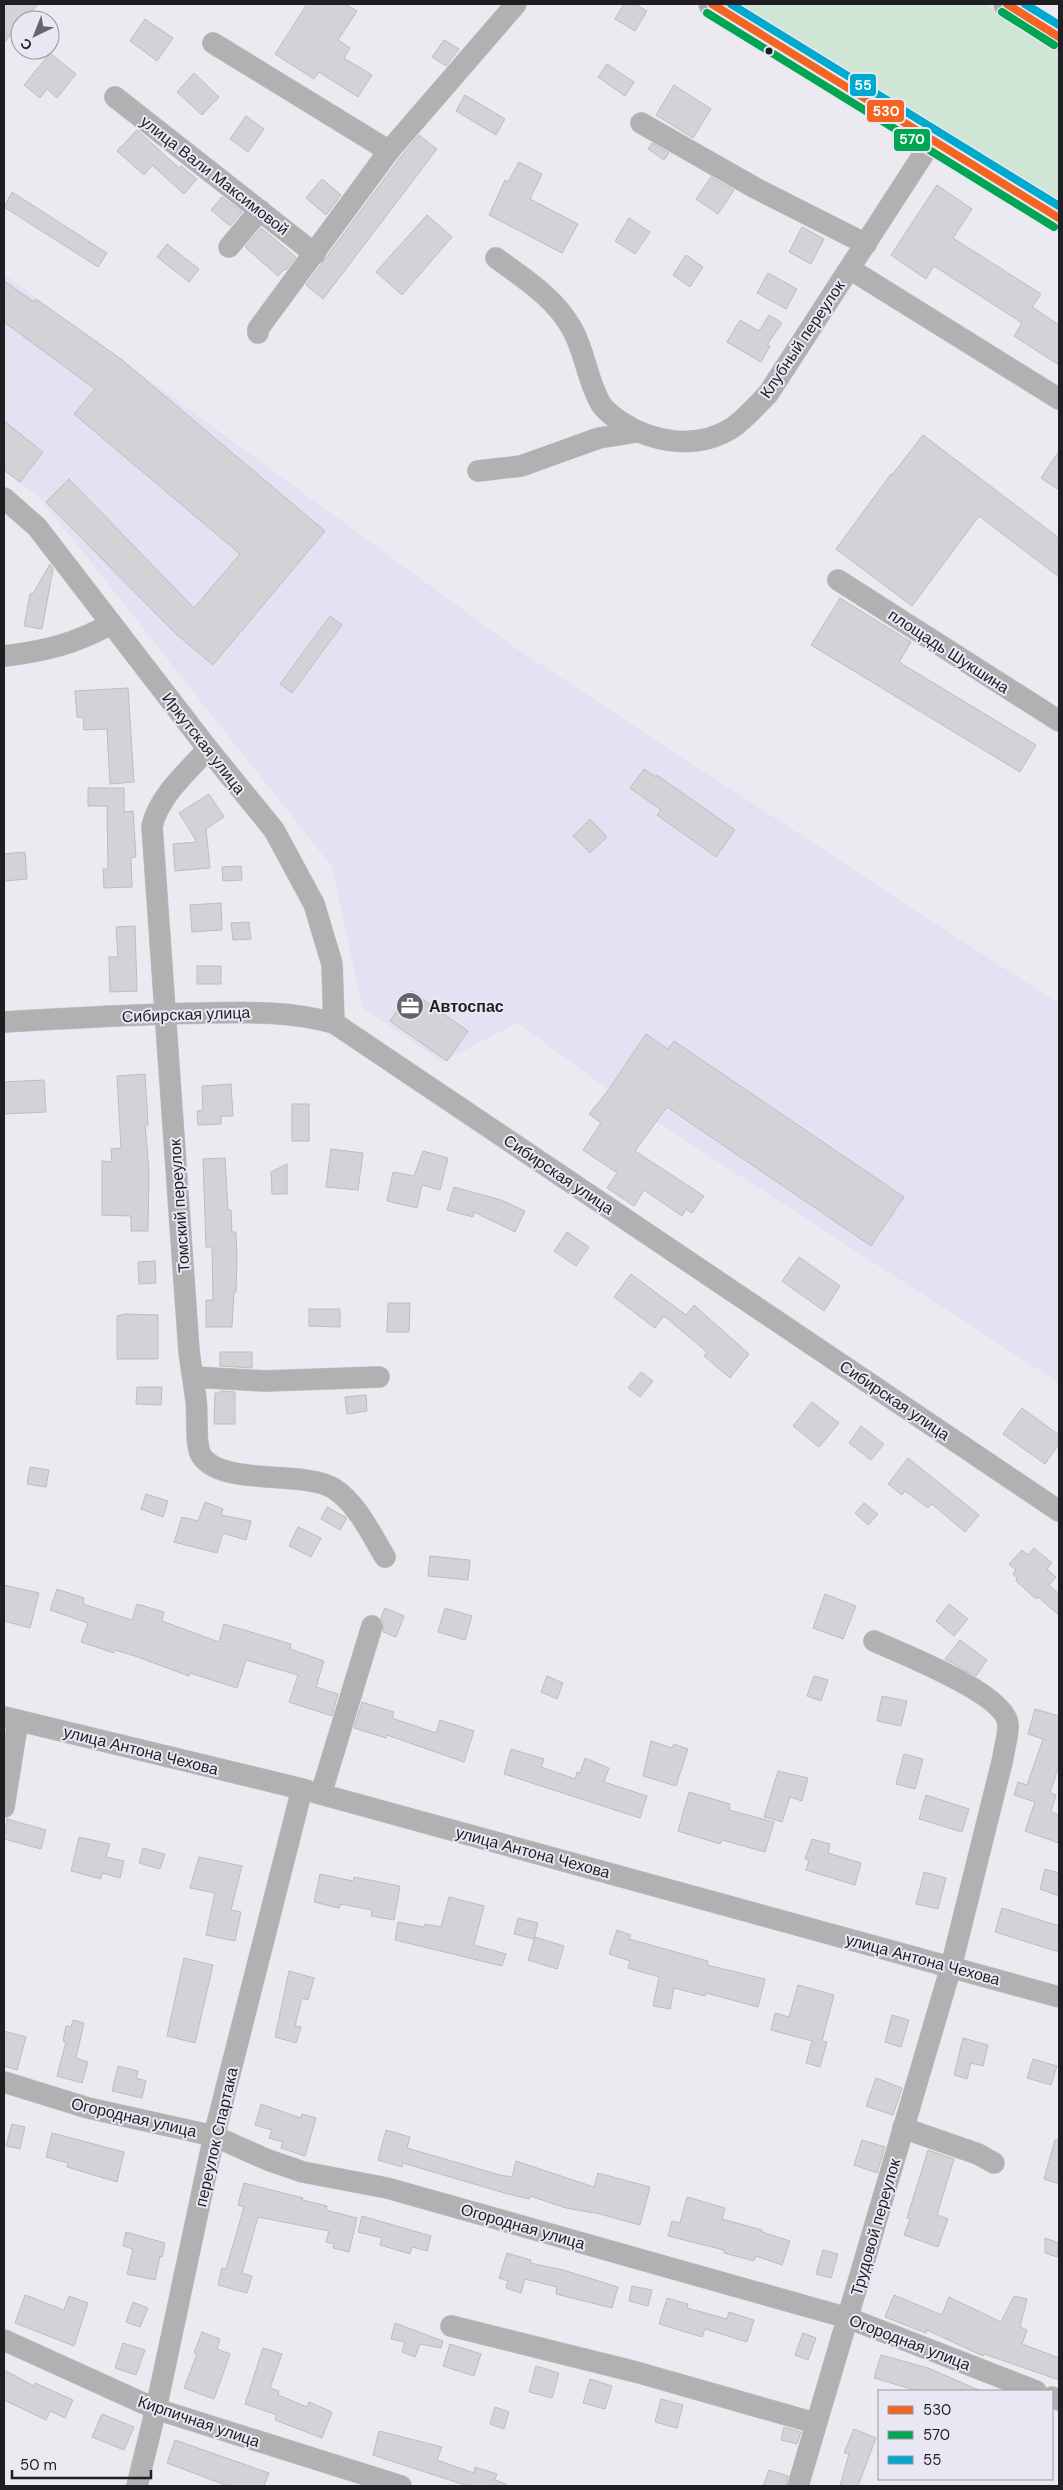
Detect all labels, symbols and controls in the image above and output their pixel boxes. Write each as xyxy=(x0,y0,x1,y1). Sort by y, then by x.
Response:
north arrow xyxy=(10,10,60,60)
text: С xyxy=(16,34,36,55)
unlabelled marker xyxy=(764,46,774,56)
line badge: 55 xyxy=(849,73,877,97)
text: 55 xyxy=(854,76,872,94)
line badge: 530 xyxy=(866,99,905,123)
text: 530 xyxy=(872,102,900,120)
street label: улица Вали Максимовой xyxy=(136,111,293,240)
line badge: 570 xyxy=(893,128,931,152)
text: 570 xyxy=(899,130,925,148)
street label: Клубный переулок xyxy=(755,275,850,402)
street label: площадь Шукшина xyxy=(884,604,1013,698)
street label: Иркутская улица xyxy=(157,688,250,799)
office icon: Автоспас xyxy=(395,991,425,1021)
place label: Автоспас xyxy=(429,996,504,1017)
street label: Сибирская улица xyxy=(121,1002,251,1027)
street label: Сибирская улица xyxy=(500,1130,618,1219)
street label: Томский переулок xyxy=(164,1138,195,1273)
street label: Сибирская улица xyxy=(836,1356,954,1445)
street label: улица Антона Чехова xyxy=(61,1721,221,1780)
street label: улица Антона Чехова xyxy=(453,1822,612,1883)
street label: улица Антона Чехова xyxy=(843,1929,1002,1990)
street label: переулок Спартака xyxy=(190,2065,243,2209)
street label: Огородная улица xyxy=(69,2093,199,2142)
street label: Трудовой переулок xyxy=(846,2155,905,2298)
street label: Огородная улица xyxy=(458,2199,587,2254)
street label: Огородная улица xyxy=(846,2310,974,2375)
legend xyxy=(878,2390,1053,2480)
street label: Кирпичная улица xyxy=(135,2391,263,2452)
text: 530 xyxy=(923,2400,951,2420)
text: 570 xyxy=(923,2425,950,2445)
scale bar xyxy=(12,2448,151,2480)
text: 55 xyxy=(923,2450,941,2470)
text: 50 m xyxy=(20,2455,57,2475)

